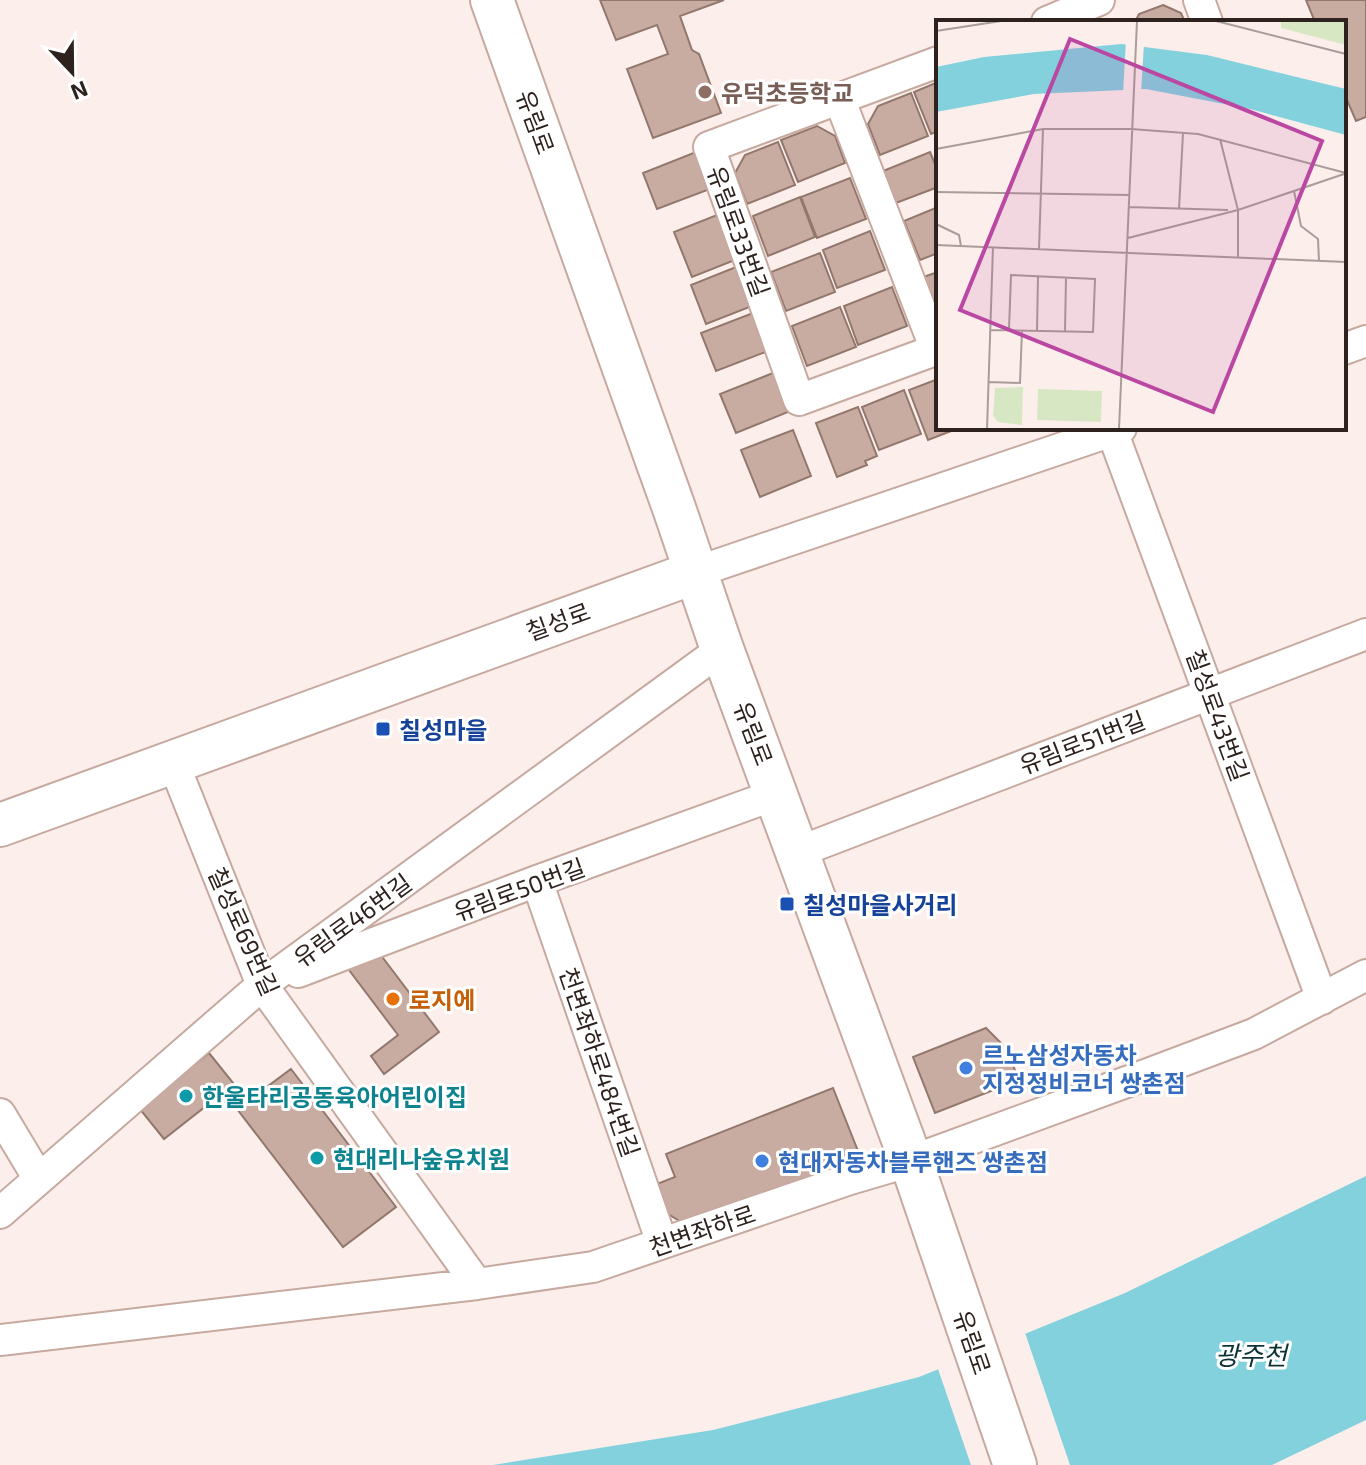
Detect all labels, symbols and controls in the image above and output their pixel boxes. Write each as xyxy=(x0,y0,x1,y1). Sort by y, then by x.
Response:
inset map xyxy=(936,20,1346,430)
north arrow xyxy=(32,32,112,112)
text: N xyxy=(68,76,92,107)
place label: 유덕초등학교 xyxy=(721,78,853,107)
marker: 유덕초등학교 xyxy=(696,83,714,101)
street label: 유림로 xyxy=(511,86,561,158)
street label: 유림로33번길 xyxy=(702,162,776,300)
street label: 칠성로 xyxy=(522,596,594,646)
street label: 칠성로43번길 xyxy=(1181,645,1255,785)
street label: 유림로 xyxy=(729,697,779,769)
street label: 유림로51번길 xyxy=(1015,705,1149,779)
place label: 칠성마을 xyxy=(399,715,487,744)
marker: 칠성마을 xyxy=(374,720,392,738)
street label: 유림로50번길 xyxy=(449,852,589,926)
street label: 칠성로69번길 xyxy=(203,862,285,1000)
street label: 유림로46번길 xyxy=(287,867,417,973)
place label: 칠성마을사거리 xyxy=(803,890,958,919)
marker: 칠성마을사거리 xyxy=(778,895,796,913)
street label: 천변좌하로484번길 xyxy=(554,963,646,1161)
place label: 로지에 xyxy=(409,985,475,1014)
marker: 로지에 xyxy=(384,990,402,1008)
place label: 르노삼성자동차 지정정비코너 쌍촌점 xyxy=(982,1040,1186,1097)
marker: 르노삼성자동차 지정정비코너 쌍촌점 xyxy=(957,1059,975,1077)
place label: 한울타리공동육아어린이집 xyxy=(202,1082,467,1111)
marker: 한울타리공동육아어린이집 xyxy=(177,1087,195,1105)
place label: 현대리나숲유치원 xyxy=(333,1144,510,1173)
place label: 현대자동차블루핸즈 쌍촌점 xyxy=(778,1147,1048,1176)
marker: 현대리나숲유치원 xyxy=(308,1149,326,1167)
marker: 현대자동차블루핸즈 쌍촌점 xyxy=(753,1152,771,1170)
street label: 천변좌하로 xyxy=(645,1198,759,1262)
street label: 유림로 xyxy=(949,1306,997,1378)
water label: 광주천 xyxy=(1215,1339,1290,1370)

